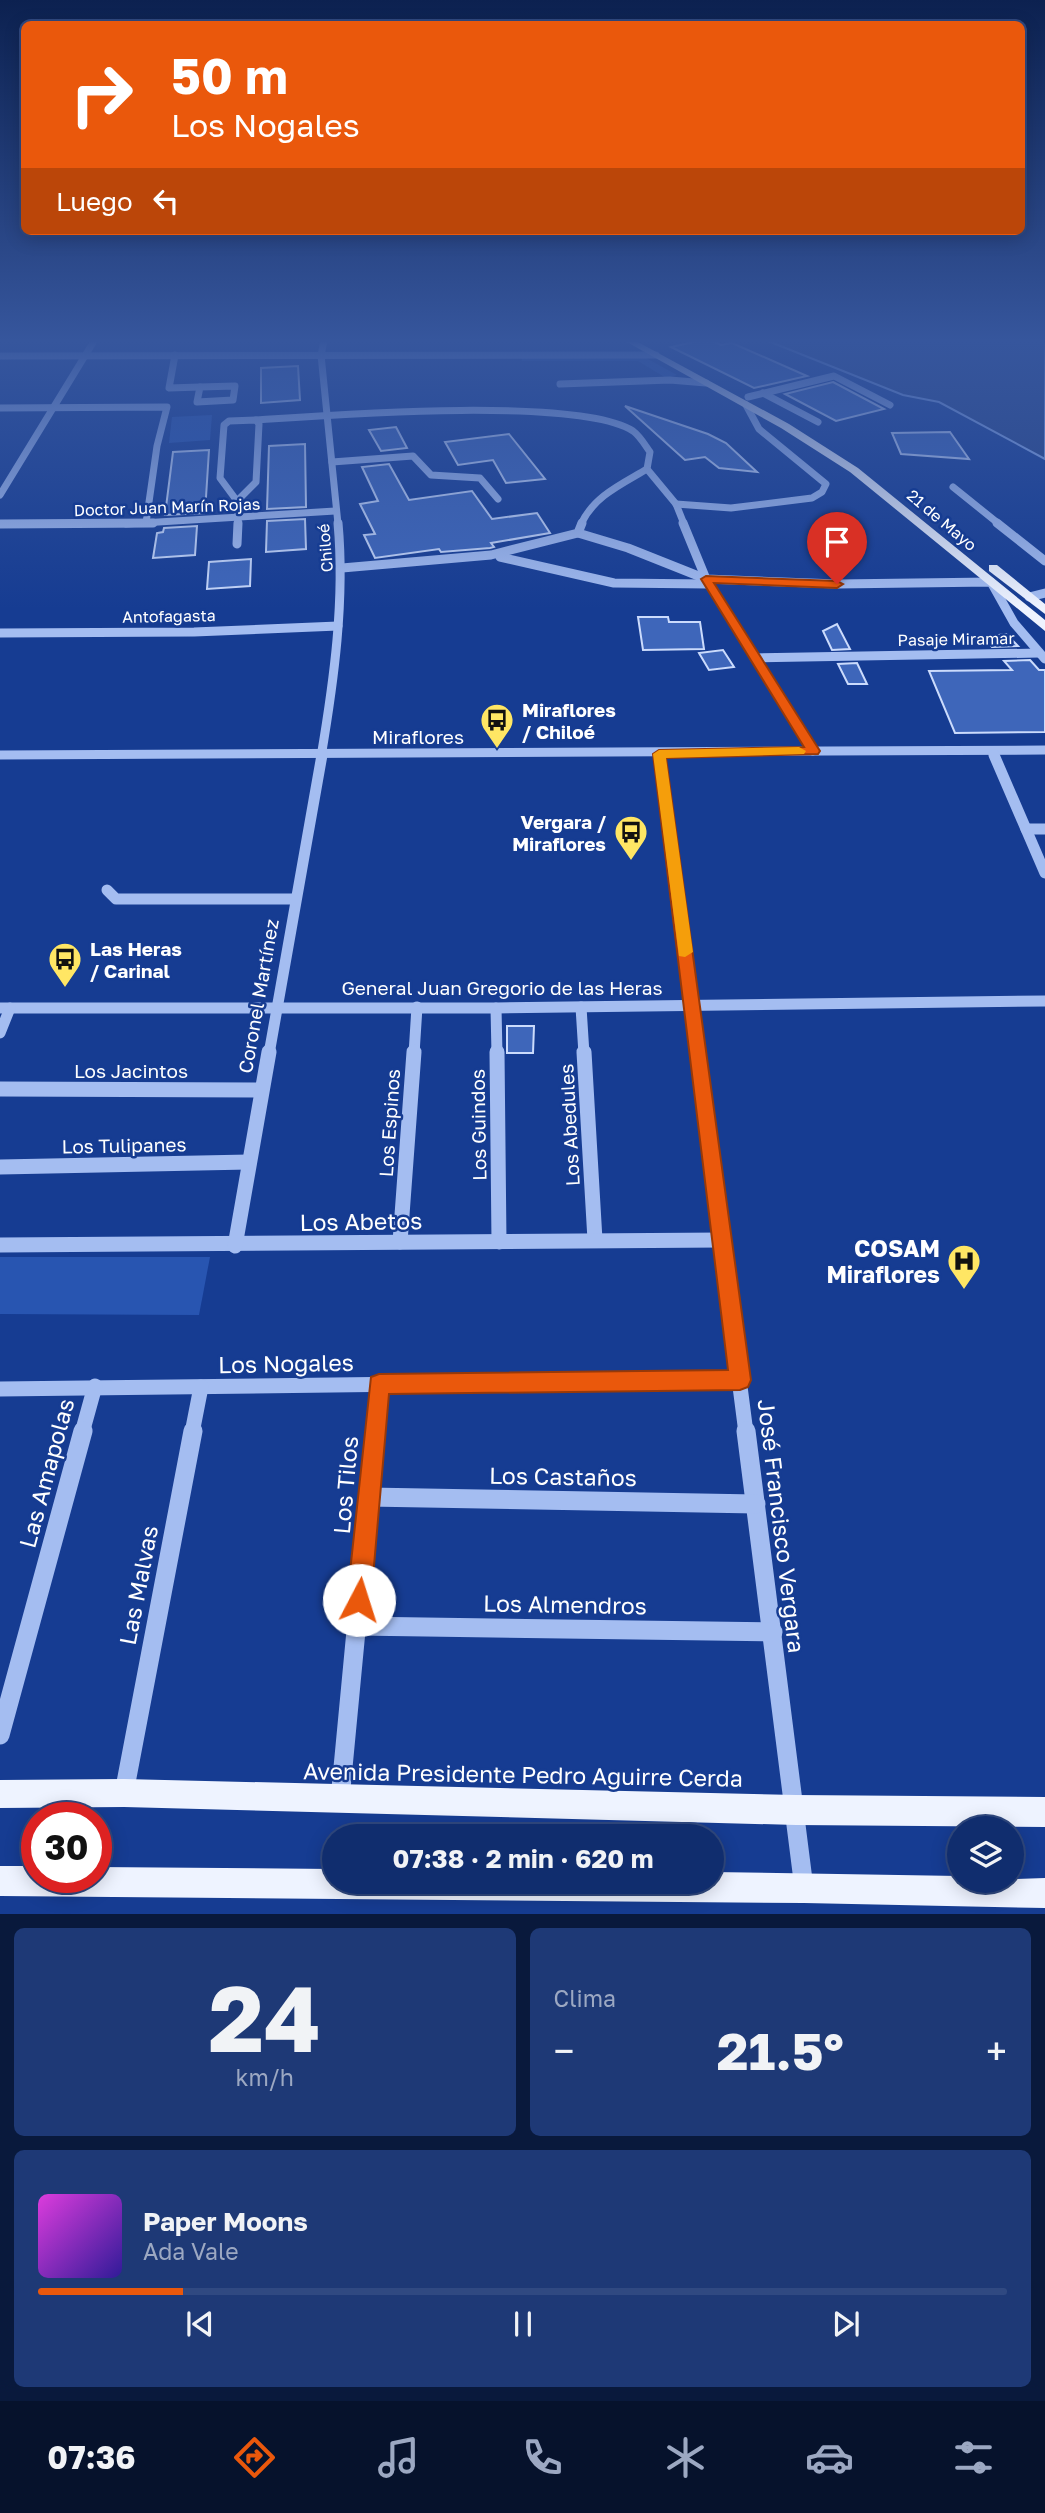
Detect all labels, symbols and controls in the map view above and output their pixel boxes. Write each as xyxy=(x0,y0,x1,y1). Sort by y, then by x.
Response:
text: 50 m xyxy=(171,46,288,105)
icon: right xyxy=(56,49,147,140)
text: Los Nogales xyxy=(171,106,360,144)
icon: left xyxy=(147,182,185,220)
text: Luego xyxy=(56,186,133,217)
street label: 21 de Mayo xyxy=(903,485,981,555)
street label: Doctor Juan Marín Rojas xyxy=(73,494,261,520)
pin xyxy=(807,512,867,584)
street label: Chiloé xyxy=(313,523,337,573)
icon: arrive xyxy=(818,523,856,561)
street label: Antofagasta xyxy=(122,605,216,627)
street label: Pasaje Miramar xyxy=(897,628,1015,650)
place label: Miraflores / Chiloé xyxy=(522,698,616,743)
bus stop icon: Miraflores / Chiloé xyxy=(478,701,516,750)
street label: Miraflores xyxy=(372,725,464,748)
place label: Vergara / Miraflores xyxy=(512,810,606,855)
bus stop icon: Vergara / Miraflores xyxy=(612,813,650,862)
street label: Coronel Martínez xyxy=(233,917,283,1075)
place label: Las Heras / Carinal xyxy=(90,937,182,982)
bus stop icon: Las Heras / Carinal xyxy=(46,940,84,989)
street label: General Juan Gregorio de las Heras xyxy=(341,976,663,999)
street label: Los Jacintos xyxy=(74,1059,188,1082)
street label: Los Abedules xyxy=(554,1063,584,1187)
street label: Los Espinos xyxy=(374,1068,404,1178)
street label: Los Guindos xyxy=(466,1069,490,1181)
street label: Los Tulipanes xyxy=(61,1132,187,1158)
street label: Los Abetos xyxy=(299,1206,423,1236)
place label: COSAM Miraflores xyxy=(826,1234,940,1288)
hospital icon: COSAM Miraflores xyxy=(945,1242,983,1291)
street label: Los Nogales xyxy=(218,1348,354,1378)
street label: Las Amapolas xyxy=(13,1395,79,1551)
street label: José Francisco Vergara xyxy=(753,1398,811,1654)
street label: Los Tilos xyxy=(327,1435,363,1535)
street label: Los Castaños xyxy=(489,1461,637,1491)
street label: Las Malvas xyxy=(113,1523,163,1647)
position arrow xyxy=(322,1563,396,1637)
street label: Los Almendros xyxy=(483,1589,647,1619)
street label: Avenida Presidente Pedro Aguirre Cerda xyxy=(303,1756,743,1792)
speed limit sign: 30 xyxy=(21,1802,112,1893)
map controls xyxy=(947,1816,1024,1893)
button: layers xyxy=(947,1816,1024,1893)
text: 07:38 · 2 min · 620 m xyxy=(392,1843,654,1874)
text: 24 xyxy=(209,1963,321,2072)
text: Clima xyxy=(554,1984,616,2012)
text: 21.5° xyxy=(717,2019,844,2081)
text: − xyxy=(554,2028,574,2073)
text: + xyxy=(986,2028,1007,2073)
text: km/h xyxy=(235,2063,294,2091)
text: Paper Moons xyxy=(143,2206,308,2237)
text: Ada Vale xyxy=(143,2237,239,2265)
icon: previous xyxy=(181,2305,219,2343)
icon: pause xyxy=(504,2305,542,2343)
icon: next xyxy=(827,2305,865,2343)
icon: directions xyxy=(230,2433,279,2482)
icon: music xyxy=(374,2433,423,2482)
icon: phone xyxy=(518,2433,567,2482)
icon: climate xyxy=(661,2433,710,2482)
icon: car xyxy=(805,2433,854,2482)
icon: filters xyxy=(949,2433,998,2482)
text: 07:36 xyxy=(47,2438,136,2476)

